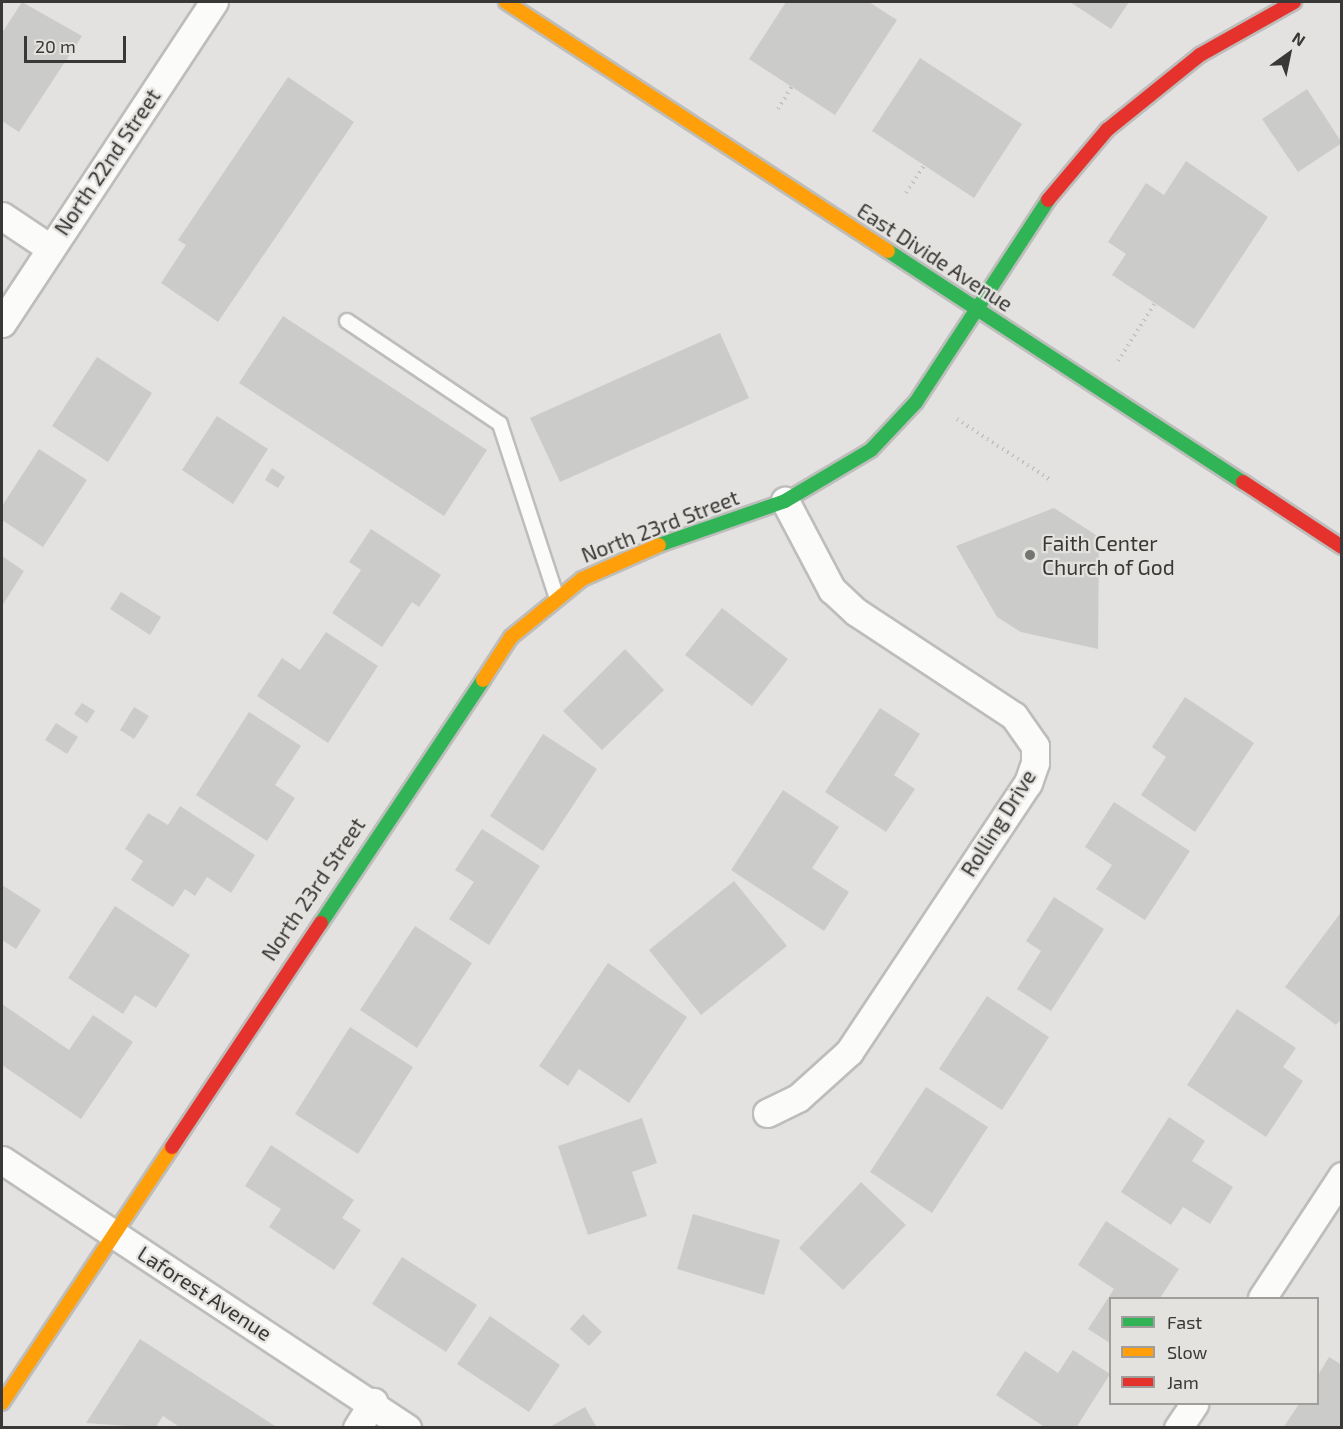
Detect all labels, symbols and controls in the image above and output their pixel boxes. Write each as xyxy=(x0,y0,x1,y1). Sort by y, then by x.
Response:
scale bar xyxy=(27,24,129,62)
north arrow xyxy=(1259,24,1319,84)
text: N xyxy=(1289,27,1309,50)
text: 20 m xyxy=(35,35,76,57)
street label: North 22nd Street xyxy=(49,84,165,240)
street label: East Divide Avenue xyxy=(852,197,1018,317)
street label: North 23rd Street xyxy=(578,484,742,568)
place label: Faith Center Church of God xyxy=(1042,530,1175,580)
marker: Faith Center Church of God xyxy=(1023,548,1037,562)
street label: Rolling Drive xyxy=(955,765,1041,881)
street label: North 23rd Street xyxy=(256,813,370,965)
street label: Laforest Avenue xyxy=(133,1240,277,1346)
legend xyxy=(1109,1297,1319,1405)
text: Fast xyxy=(1167,1311,1202,1333)
text: Slow xyxy=(1167,1341,1207,1363)
text: Jam xyxy=(1167,1371,1199,1393)

